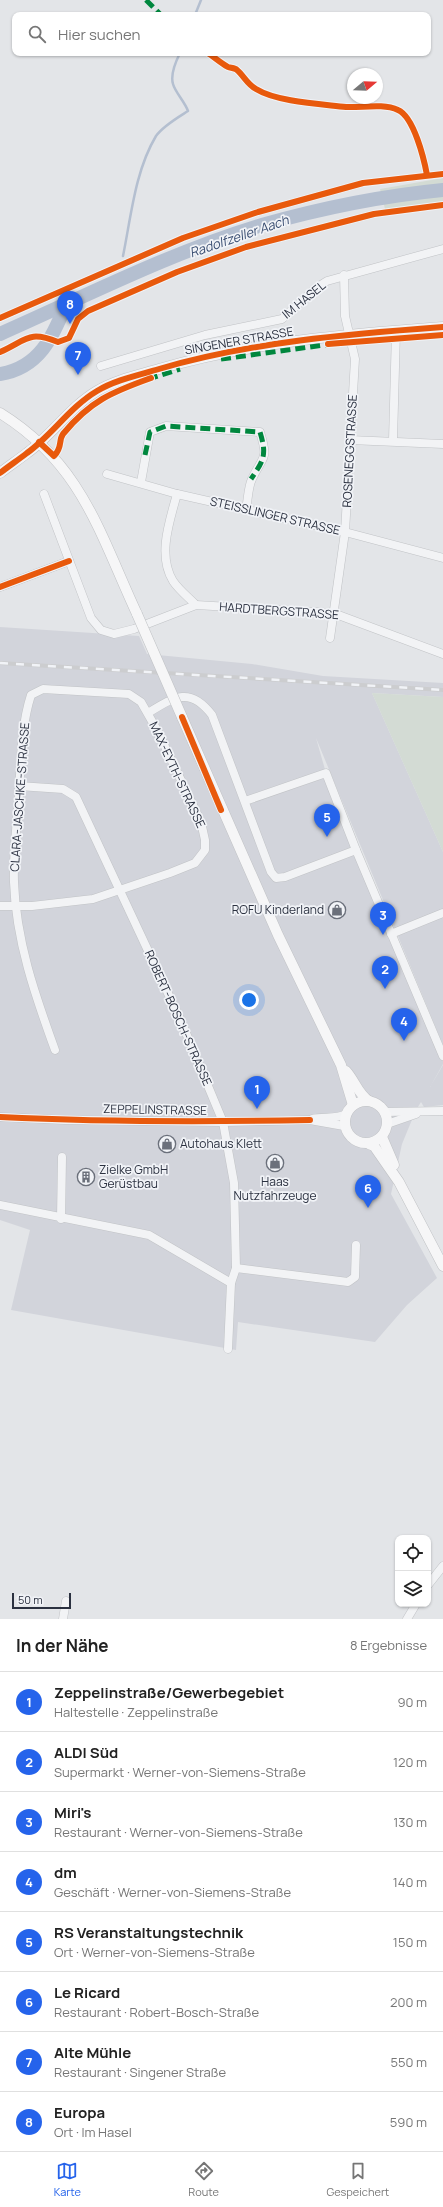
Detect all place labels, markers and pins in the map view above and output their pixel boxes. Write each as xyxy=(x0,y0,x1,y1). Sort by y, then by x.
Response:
pin: 8 xyxy=(57,291,83,324)
pin: 7 xyxy=(65,342,91,375)
pin: 5 xyxy=(314,804,340,837)
shop icon: ROFU Kinderland xyxy=(327,900,347,920)
place label: ROFU Kinderland xyxy=(232,901,324,918)
pin: 3 xyxy=(370,902,396,935)
pin: 2 xyxy=(372,956,398,989)
pin: 4 xyxy=(391,1008,417,1041)
pin: 1 xyxy=(244,1076,270,1109)
shop icon: Autohaus Klett xyxy=(157,1134,177,1154)
place label: Autohaus Klett xyxy=(180,1135,262,1152)
shop icon: Haas Nutzfahrzeuge xyxy=(265,1153,285,1173)
place label: Zielke GmbH Gerüstbau xyxy=(99,1161,168,1192)
building icon: Zielke GmbH Gerüstbau xyxy=(76,1167,96,1187)
place label: Haas Nutzfahrzeuge xyxy=(234,1173,316,1204)
pin: 6 xyxy=(355,1175,381,1208)

